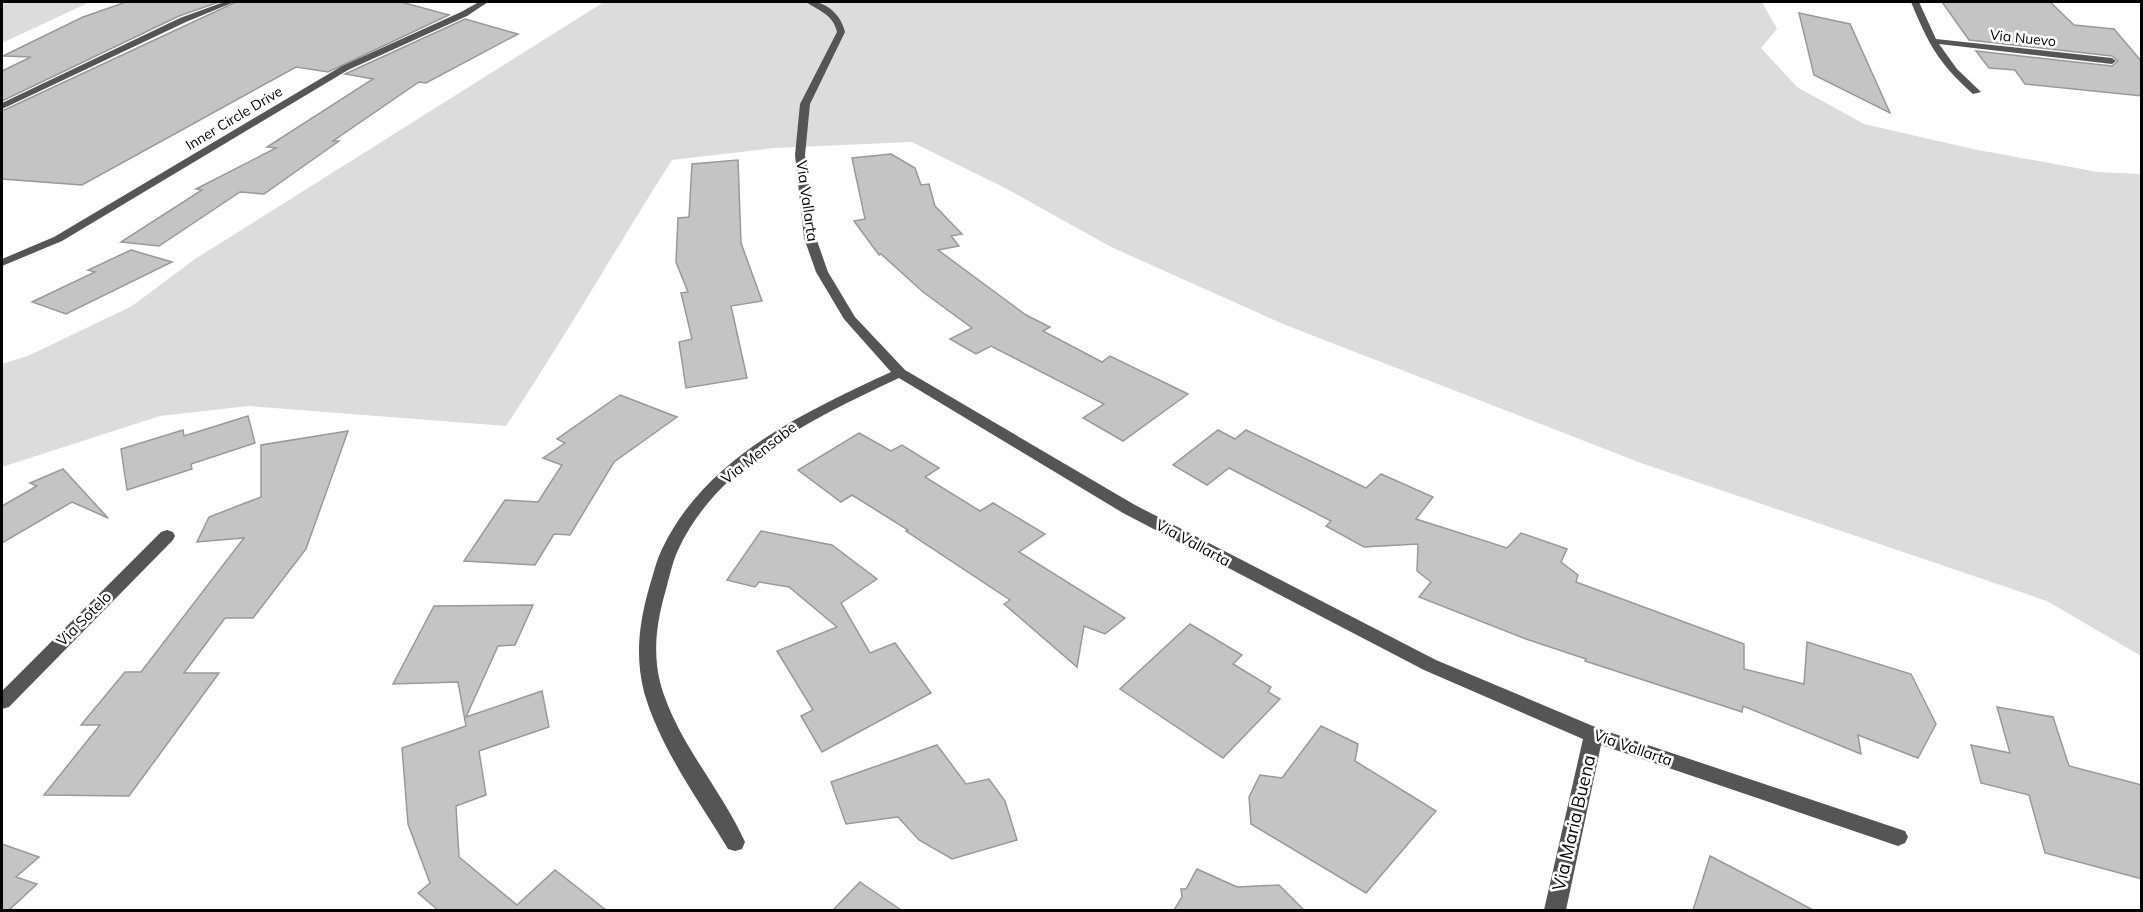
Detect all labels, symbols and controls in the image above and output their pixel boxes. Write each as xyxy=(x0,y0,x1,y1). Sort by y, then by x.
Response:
street label: Via Nuevo xyxy=(1989,26,2057,50)
street label: Inner Circle Drive xyxy=(182,82,286,154)
street label: Via Vallarta xyxy=(792,159,823,243)
street label: Via Mensabe xyxy=(717,417,800,488)
street label: Via Vallarta xyxy=(1153,515,1234,570)
street label: Via Sotelo xyxy=(52,587,115,650)
street label: Via Vallarta xyxy=(1591,725,1675,770)
street label: Via Maria Buena xyxy=(1547,753,1600,893)

